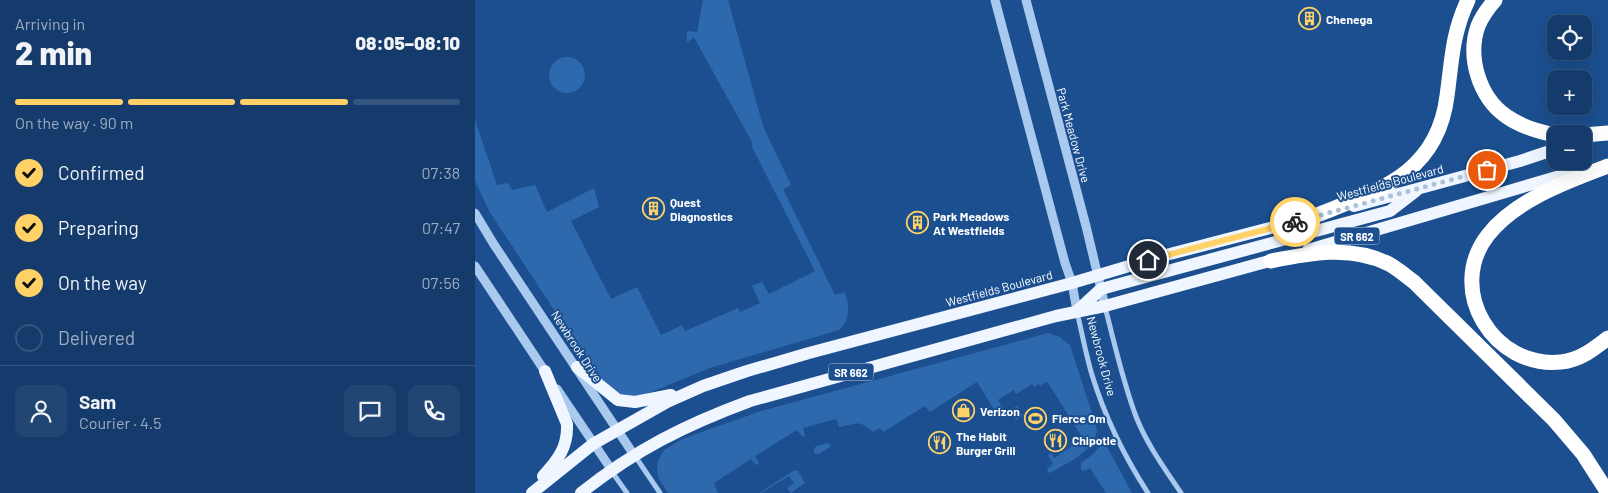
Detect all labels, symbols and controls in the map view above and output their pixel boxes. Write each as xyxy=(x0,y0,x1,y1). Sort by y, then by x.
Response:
building icon: Chenega xyxy=(1298,7,1322,31)
place label: Chenega xyxy=(1326,12,1372,26)
text: Arriving in xyxy=(15,14,85,33)
map controls xyxy=(1547,15,1592,170)
button: locate xyxy=(1547,15,1592,60)
text: 08:05–08:10 xyxy=(355,31,460,54)
text: 2 min xyxy=(15,33,92,71)
button: + xyxy=(1547,70,1592,115)
street label: Park Meadow Drive xyxy=(1055,86,1093,184)
text: On the way · 90 m xyxy=(15,113,133,132)
button: − xyxy=(1547,125,1592,170)
pin xyxy=(1466,149,1508,191)
icon: bag xyxy=(1473,156,1501,184)
icon: check xyxy=(15,159,43,187)
text: Confirmed xyxy=(58,161,145,184)
street label: Westfields Boulevard xyxy=(1335,161,1445,203)
text: 07:38 xyxy=(421,163,460,182)
place label: Quest Diagnostics xyxy=(670,195,733,223)
building icon: Quest Diagnostics xyxy=(642,197,666,221)
courier xyxy=(1270,197,1320,247)
icon: bike xyxy=(1281,208,1309,236)
place label: Park Meadows At Westfields xyxy=(933,209,1009,237)
building icon: Park Meadows At Westfields xyxy=(905,211,929,235)
icon: check xyxy=(15,214,43,242)
text: Preparing xyxy=(58,216,139,239)
text: 07:47 xyxy=(422,218,460,237)
road number: SR 662 xyxy=(1335,228,1379,245)
pin xyxy=(1127,239,1169,281)
icon: home xyxy=(1134,246,1162,274)
street label: Westfields Boulevard xyxy=(944,267,1054,309)
icon: check xyxy=(15,269,43,297)
text: On the way xyxy=(58,271,147,294)
text: 07:56 xyxy=(422,273,460,292)
street label: Newbrook Drive xyxy=(549,308,605,384)
street label: Newbrook Drive xyxy=(1085,315,1119,397)
text: Delivered xyxy=(58,326,135,349)
road number: SR 662 xyxy=(829,364,873,381)
button: person xyxy=(15,385,67,437)
button: chat xyxy=(344,385,396,437)
button: phone xyxy=(408,385,460,437)
text: Sam xyxy=(79,390,116,413)
shop icon: Verizon xyxy=(952,399,976,423)
place label: Verizon xyxy=(980,404,1020,418)
sports icon: Fierce Om xyxy=(1024,406,1048,430)
place label: Fierce Om xyxy=(1052,411,1106,425)
text: Courier · 4.5 xyxy=(79,413,162,432)
restaurant icon: Chipotle xyxy=(1044,428,1068,452)
place label: The Habit Burger Grill xyxy=(956,429,1015,457)
restaurant icon: The Habit Burger Grill xyxy=(928,431,952,455)
place label: Chipotle xyxy=(1072,433,1117,447)

